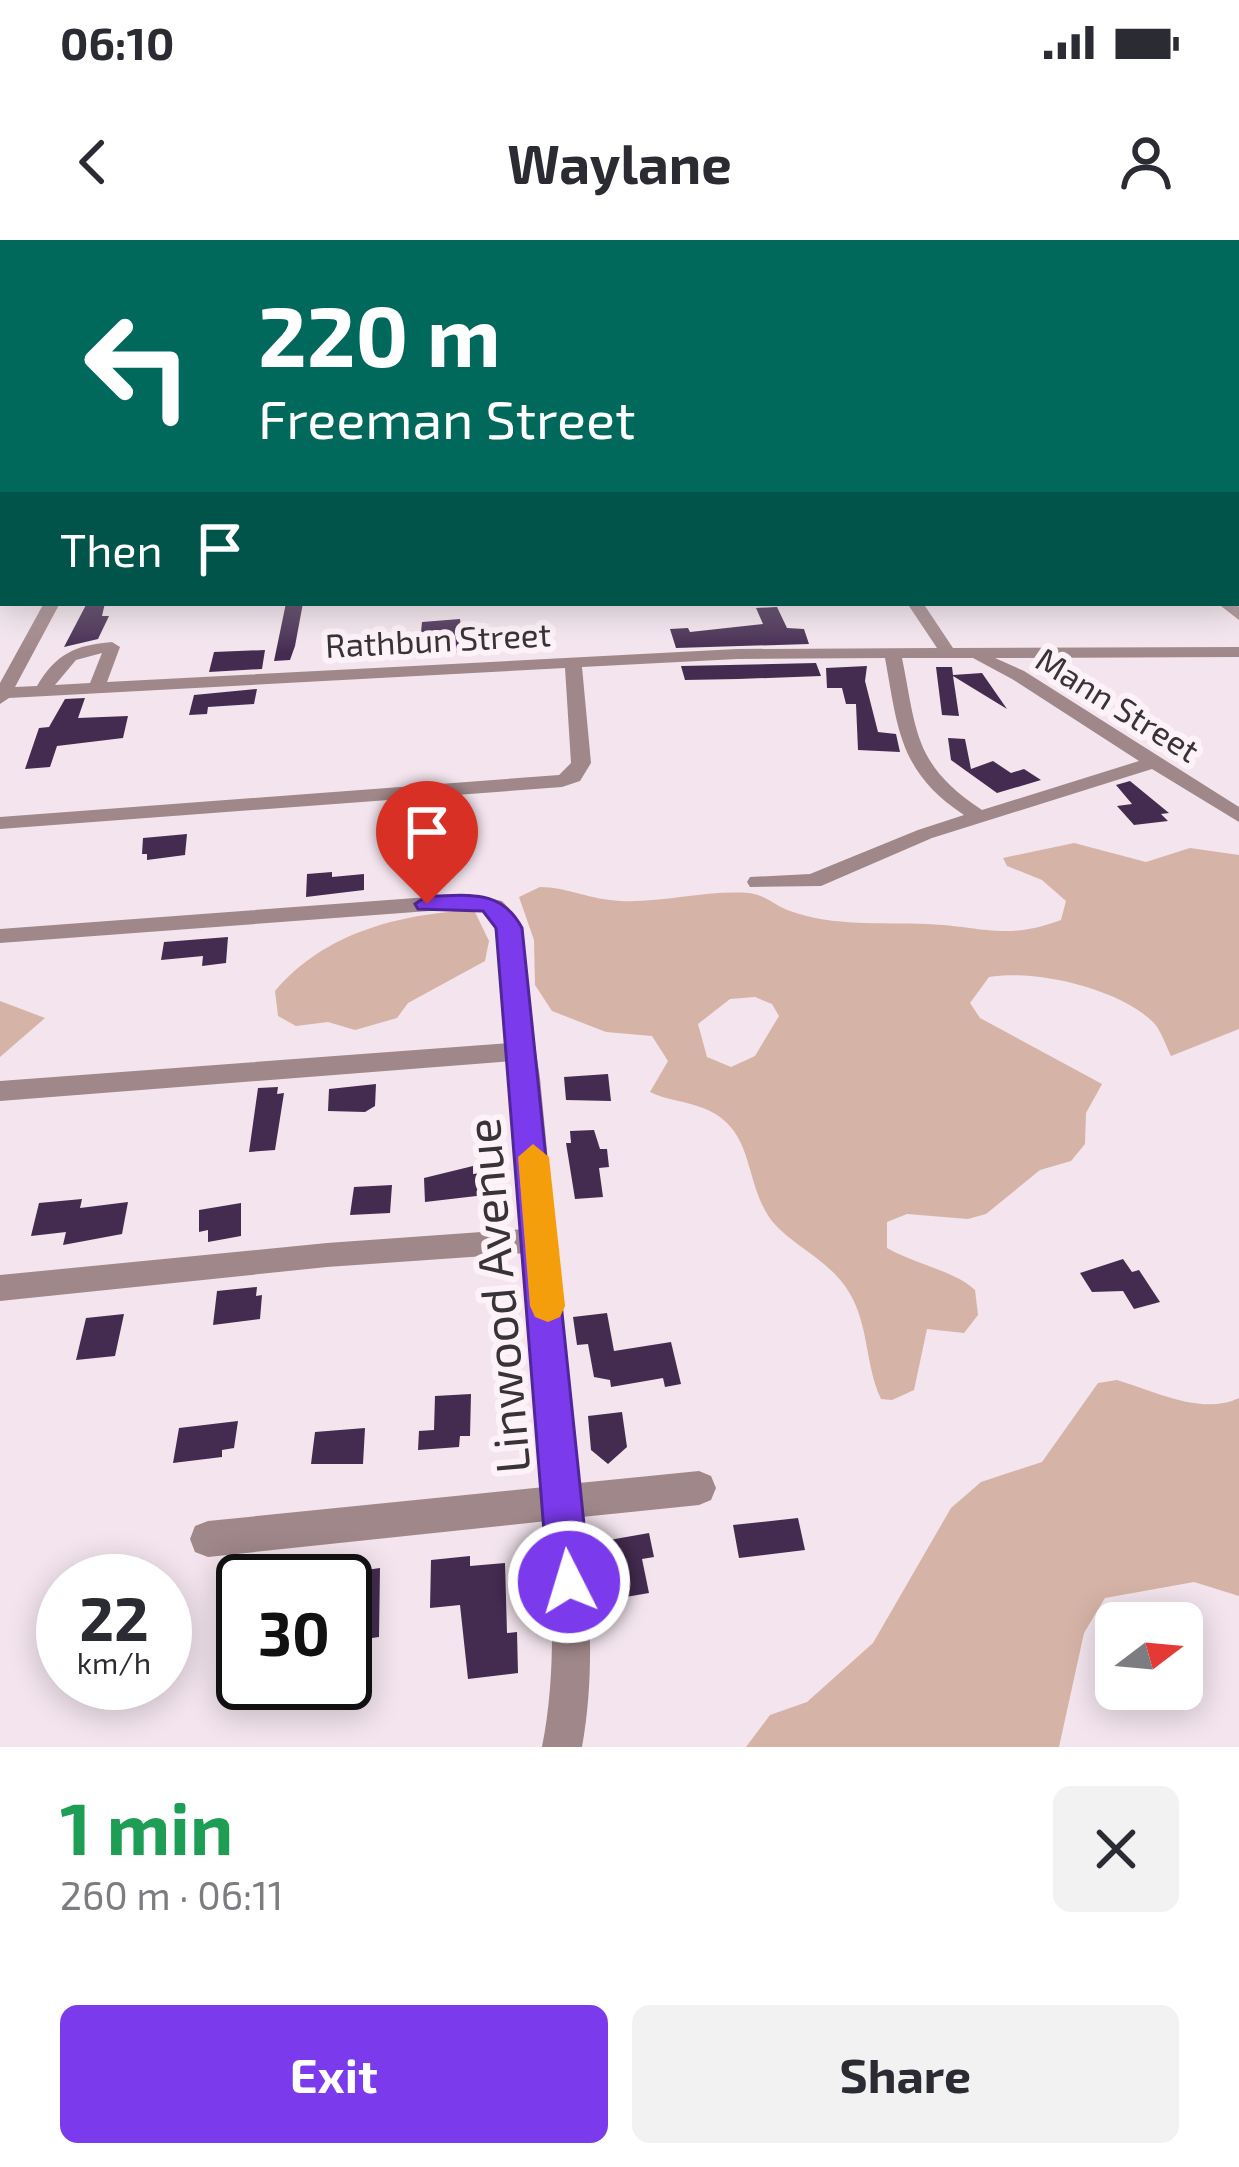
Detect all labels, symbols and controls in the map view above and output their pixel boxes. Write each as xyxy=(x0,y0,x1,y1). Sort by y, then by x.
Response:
text: 06:10 xyxy=(60,15,174,69)
icon: back xyxy=(60,129,126,195)
icon: person xyxy=(1113,129,1179,195)
text: Waylane xyxy=(507,130,732,195)
text: 220 m xyxy=(258,283,501,384)
icon: left xyxy=(60,288,216,444)
text: Freeman Street xyxy=(258,385,636,450)
icon: arrive xyxy=(187,516,253,582)
text: Then xyxy=(60,522,163,576)
street label: Rathbun Street xyxy=(324,613,552,665)
street label: Mann Street xyxy=(1029,638,1207,770)
pin xyxy=(376,781,478,904)
icon: arrive xyxy=(394,799,460,865)
street label: Linwood Avenue xyxy=(452,1116,540,1476)
position arrow xyxy=(506,1519,632,1645)
speed limit sign: 30 xyxy=(216,1554,372,1710)
text: 22 xyxy=(79,1581,149,1653)
north arrow xyxy=(1095,1602,1203,1710)
map controls xyxy=(1095,1602,1203,1710)
text: km/h xyxy=(77,1644,151,1680)
text: 1 min xyxy=(60,1783,233,1869)
button: close xyxy=(1053,1786,1179,1912)
text: 260 m · 06:11 xyxy=(60,1871,283,1918)
button: Exit xyxy=(60,2005,608,2143)
button: Share xyxy=(632,2005,1179,2143)

